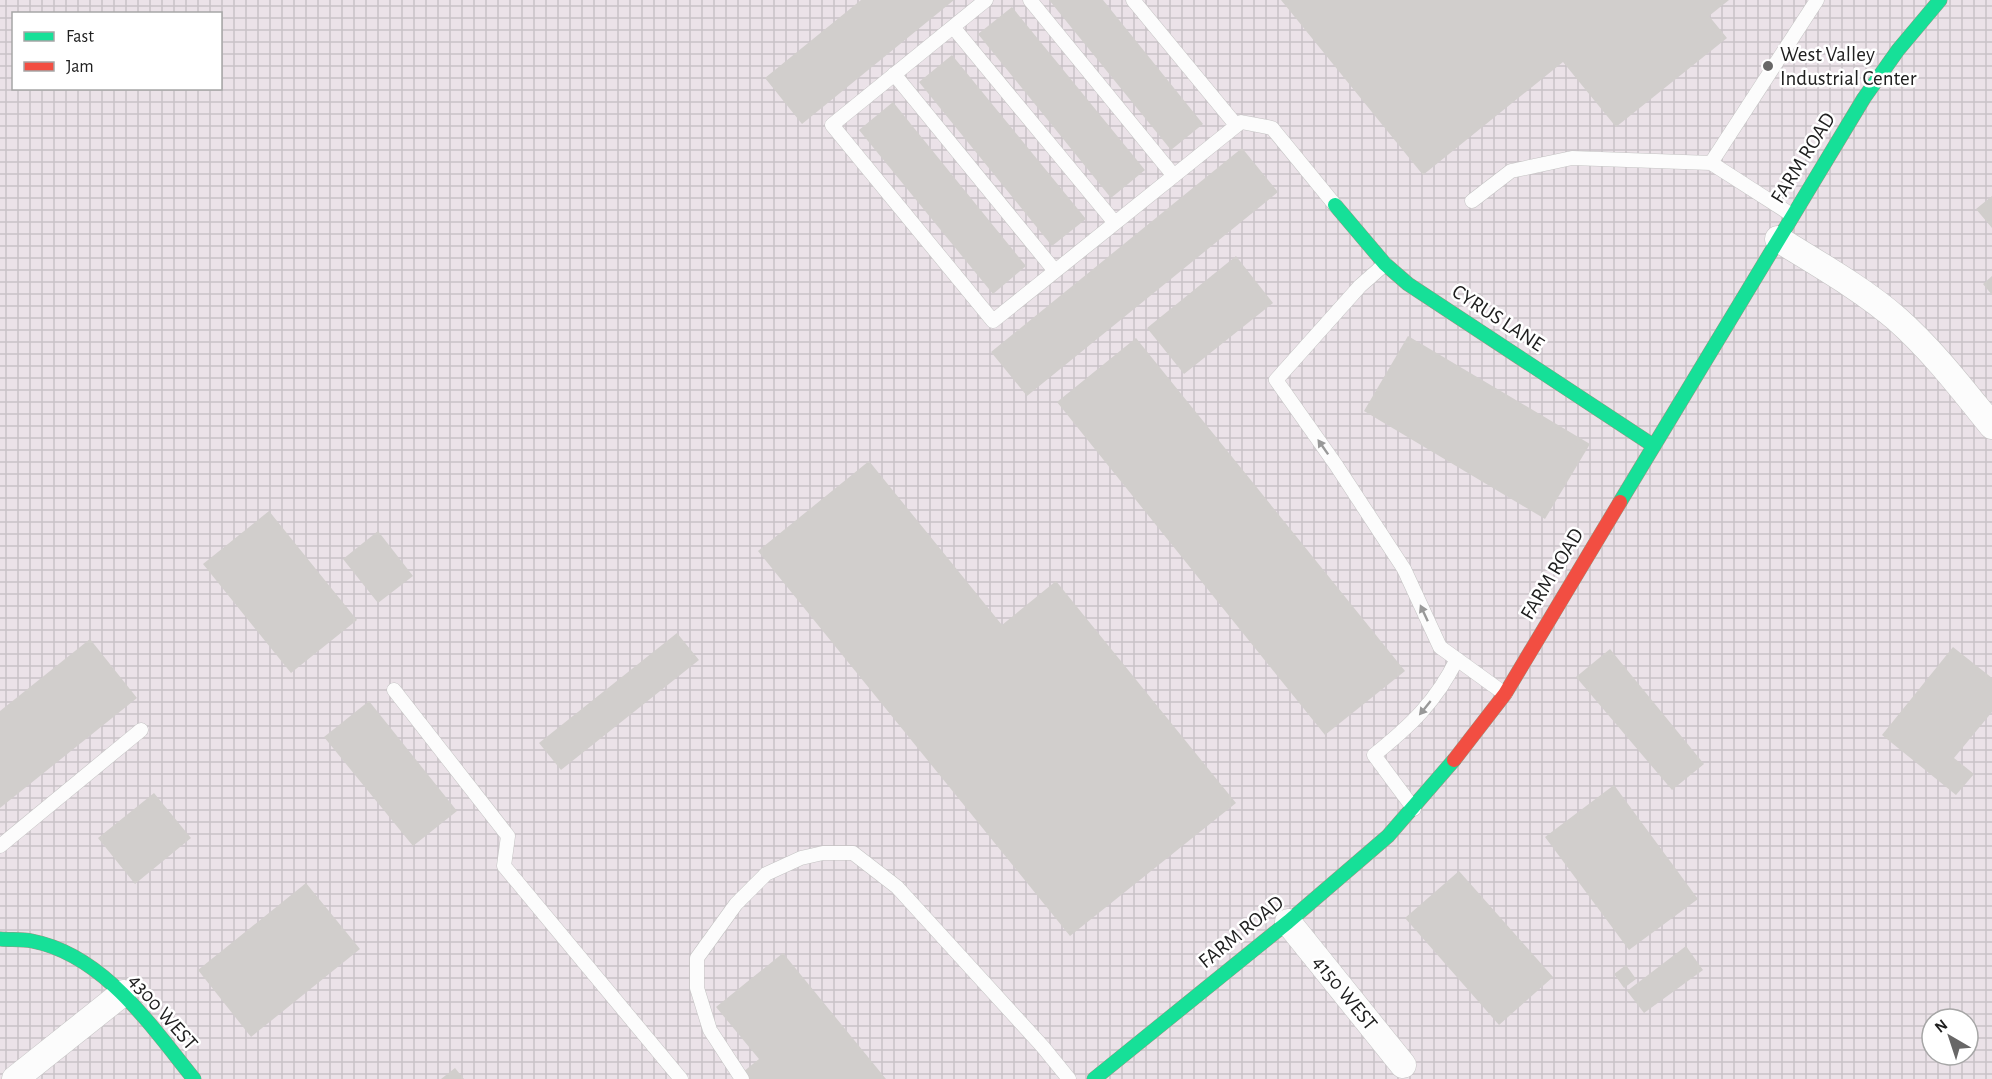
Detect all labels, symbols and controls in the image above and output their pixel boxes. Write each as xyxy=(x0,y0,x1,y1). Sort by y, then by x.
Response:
legend xyxy=(12,12,222,90)
text: Fast xyxy=(66,28,94,46)
place label: West Valley Industrial Center xyxy=(1780,44,1917,89)
text: Jam xyxy=(66,58,94,76)
marker: West Valley Industrial Center xyxy=(1761,59,1775,73)
street label: FARM ROAD xyxy=(1767,109,1839,207)
street label: CYRUS LANE xyxy=(1448,281,1548,355)
one-way arrow xyxy=(1317,439,1329,455)
street label: FARM ROAD xyxy=(1517,525,1587,623)
one-way arrow xyxy=(1420,605,1429,622)
one-way arrow xyxy=(1419,700,1432,716)
street label: FARM ROAD xyxy=(1195,892,1287,972)
street label: 4150 WEST xyxy=(1309,952,1381,1034)
street label: 4300 WEST xyxy=(125,970,201,1054)
north arrow xyxy=(1920,1007,1980,1067)
text: N xyxy=(1932,1016,1951,1036)

